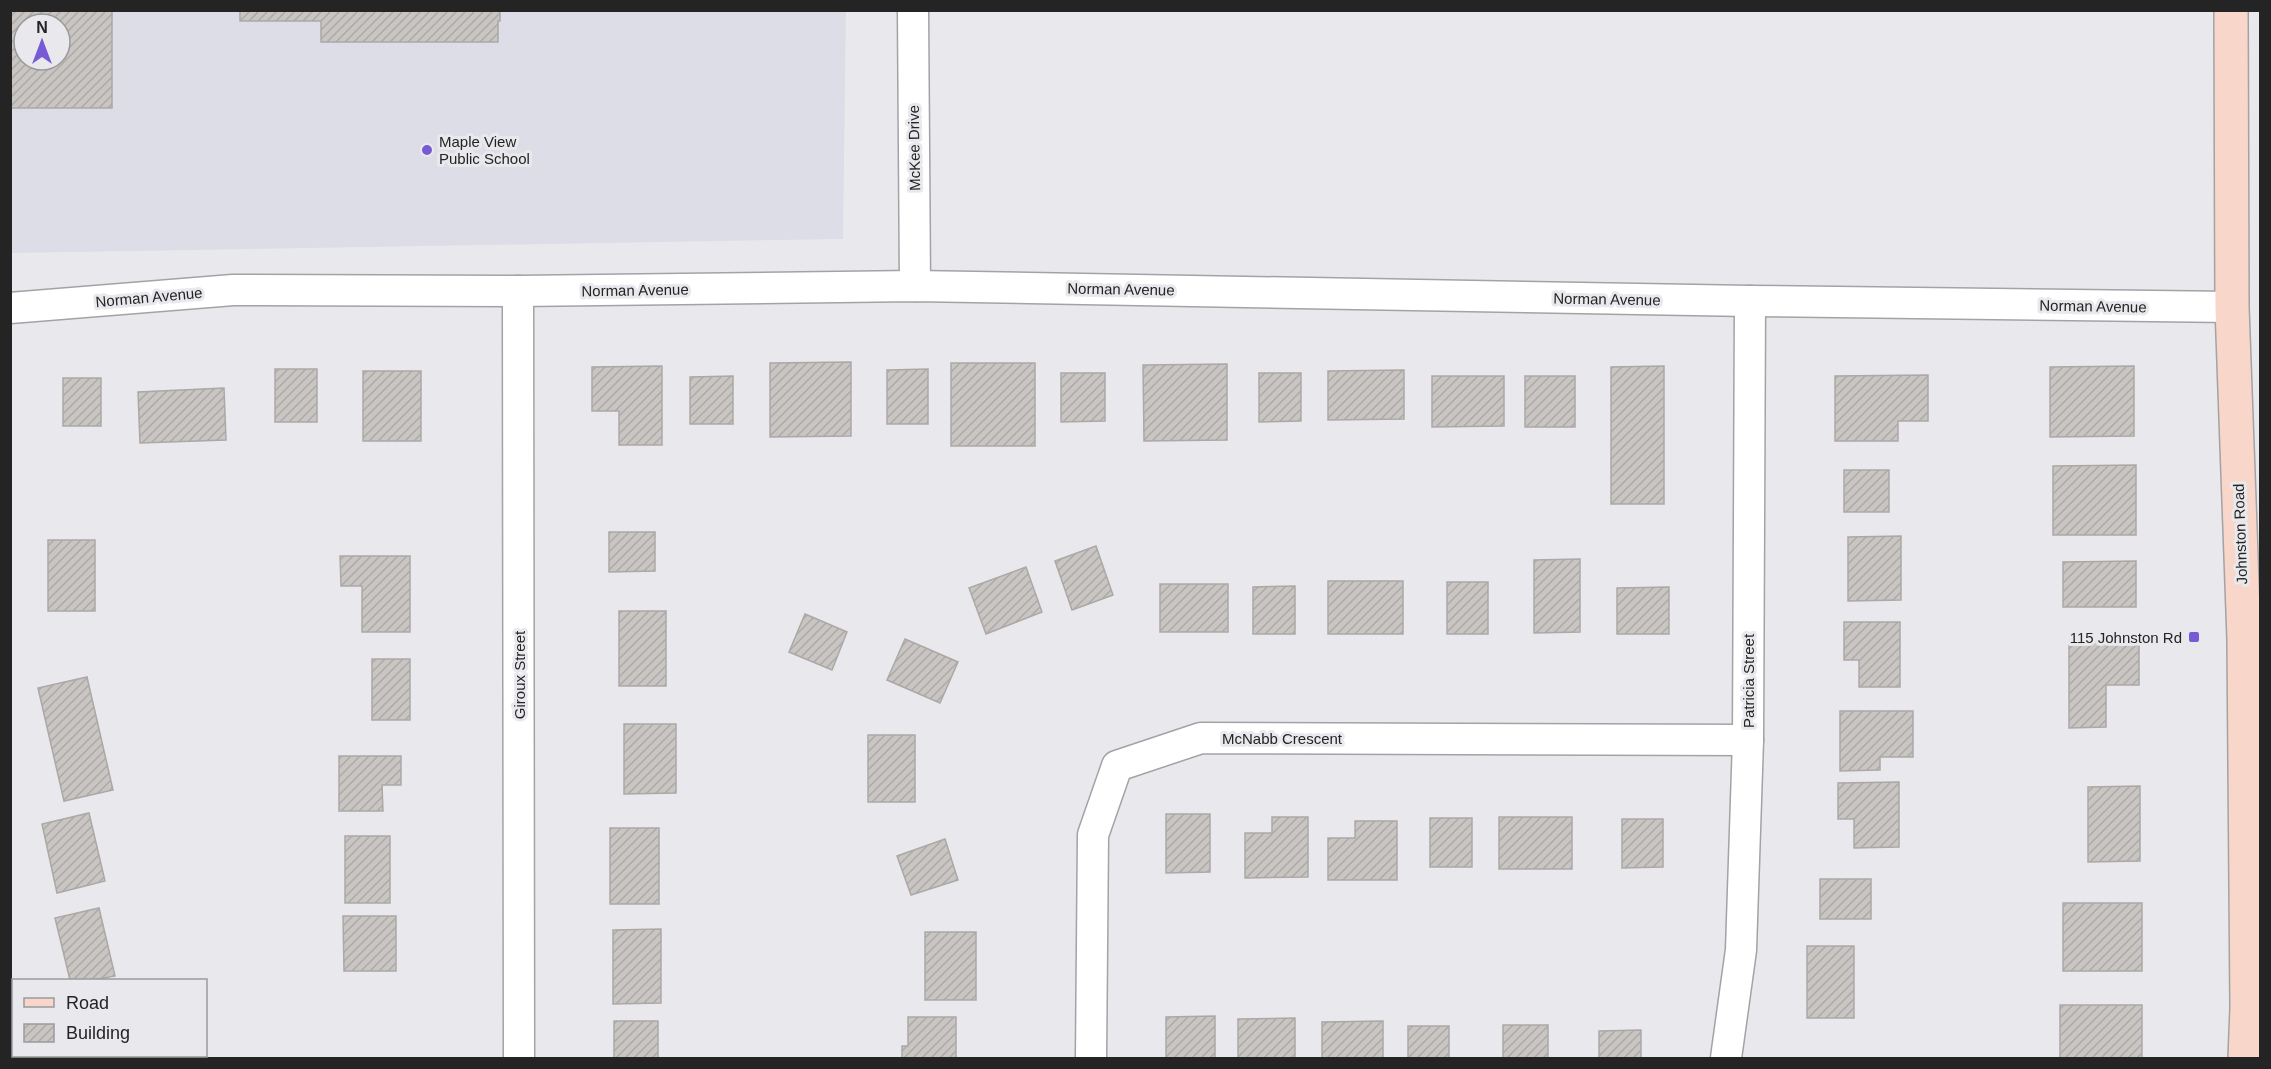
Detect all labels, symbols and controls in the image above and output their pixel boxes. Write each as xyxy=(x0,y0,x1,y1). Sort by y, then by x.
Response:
north arrow xyxy=(12,12,72,72)
text: N xyxy=(36,19,48,36)
street label: McKee Drive xyxy=(905,105,923,191)
place label: Maple View Public School xyxy=(439,133,530,167)
marker: Maple View Public School xyxy=(420,143,434,157)
street label: Norman Avenue xyxy=(1067,280,1175,298)
street label: Norman Avenue xyxy=(581,281,689,299)
street label: Norman Avenue xyxy=(95,284,203,310)
street label: Norman Avenue xyxy=(1553,290,1661,308)
street label: Norman Avenue xyxy=(2039,297,2147,315)
street label: Johnston Road xyxy=(2230,483,2250,585)
place label: 115 Johnston Rd xyxy=(2070,629,2182,646)
street label: Giroux Street xyxy=(511,630,528,719)
marker: 115 Johnston Rd xyxy=(2187,630,2201,644)
street label: Patricia Street xyxy=(1740,633,1757,728)
street label: McNabb Crescent xyxy=(1222,730,1343,747)
legend xyxy=(12,979,207,1057)
text: Road xyxy=(66,993,109,1013)
text: Building xyxy=(66,1023,130,1043)

